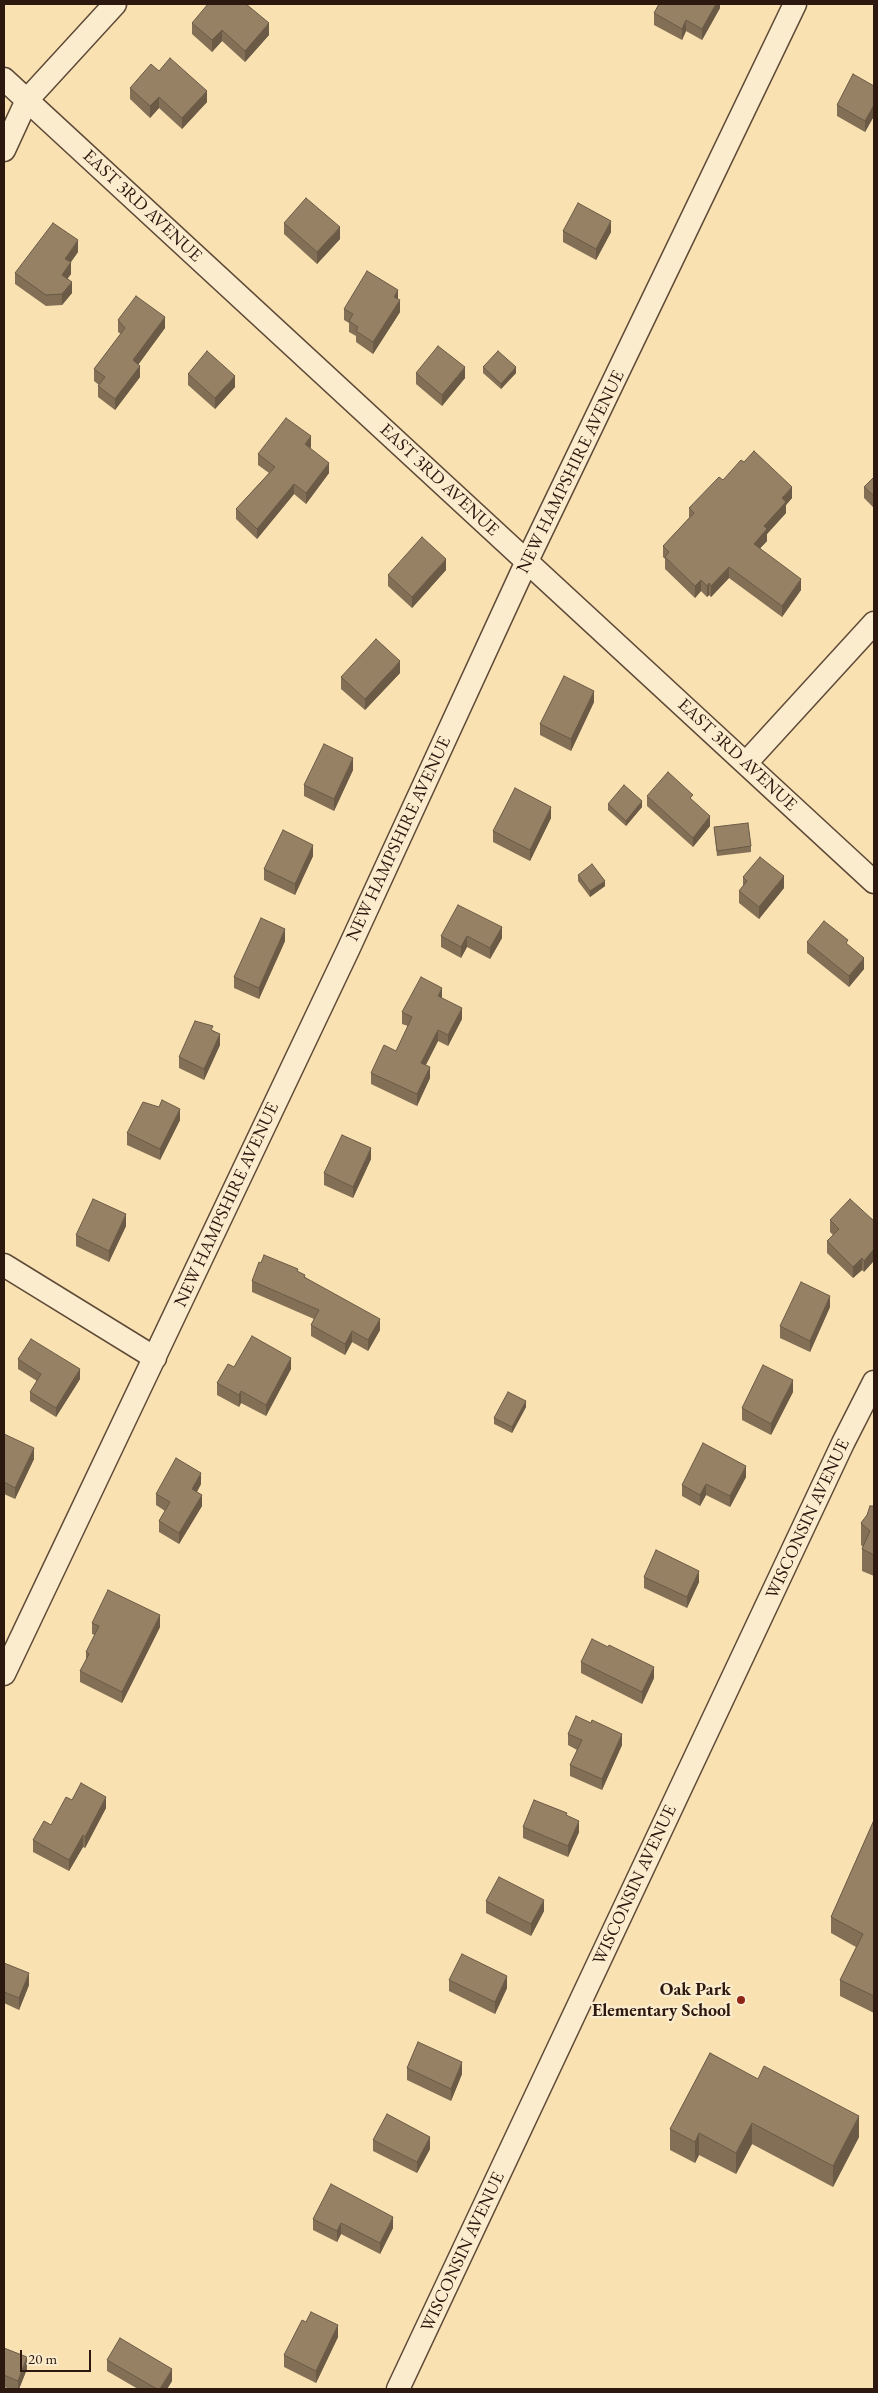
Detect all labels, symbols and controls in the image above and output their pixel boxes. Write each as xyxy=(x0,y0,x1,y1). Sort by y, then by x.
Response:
street label: EAST 3RD AVENUE xyxy=(78,145,206,267)
street label: NEW HAMPSHIRE AVENUE xyxy=(512,367,630,577)
street label: EAST 3RD AVENUE xyxy=(375,419,503,541)
street label: EAST 3RD AVENUE xyxy=(673,694,801,816)
street label: NEW HAMPSHIRE AVENUE xyxy=(342,733,456,945)
street label: NEW HAMPSHIRE AVENUE xyxy=(170,1099,284,1311)
street label: WISCONSIN AVENUE xyxy=(761,1436,855,1602)
street label: WISCONSIN AVENUE xyxy=(588,1802,682,1968)
place label: Oak Park Elementary School xyxy=(592,1979,731,2022)
marker: Oak Park Elementary School xyxy=(735,1994,747,2006)
street label: WISCONSIN AVENUE xyxy=(416,2169,510,2335)
scale bar xyxy=(22,2340,94,2372)
text: 20 m xyxy=(28,2349,57,2368)

